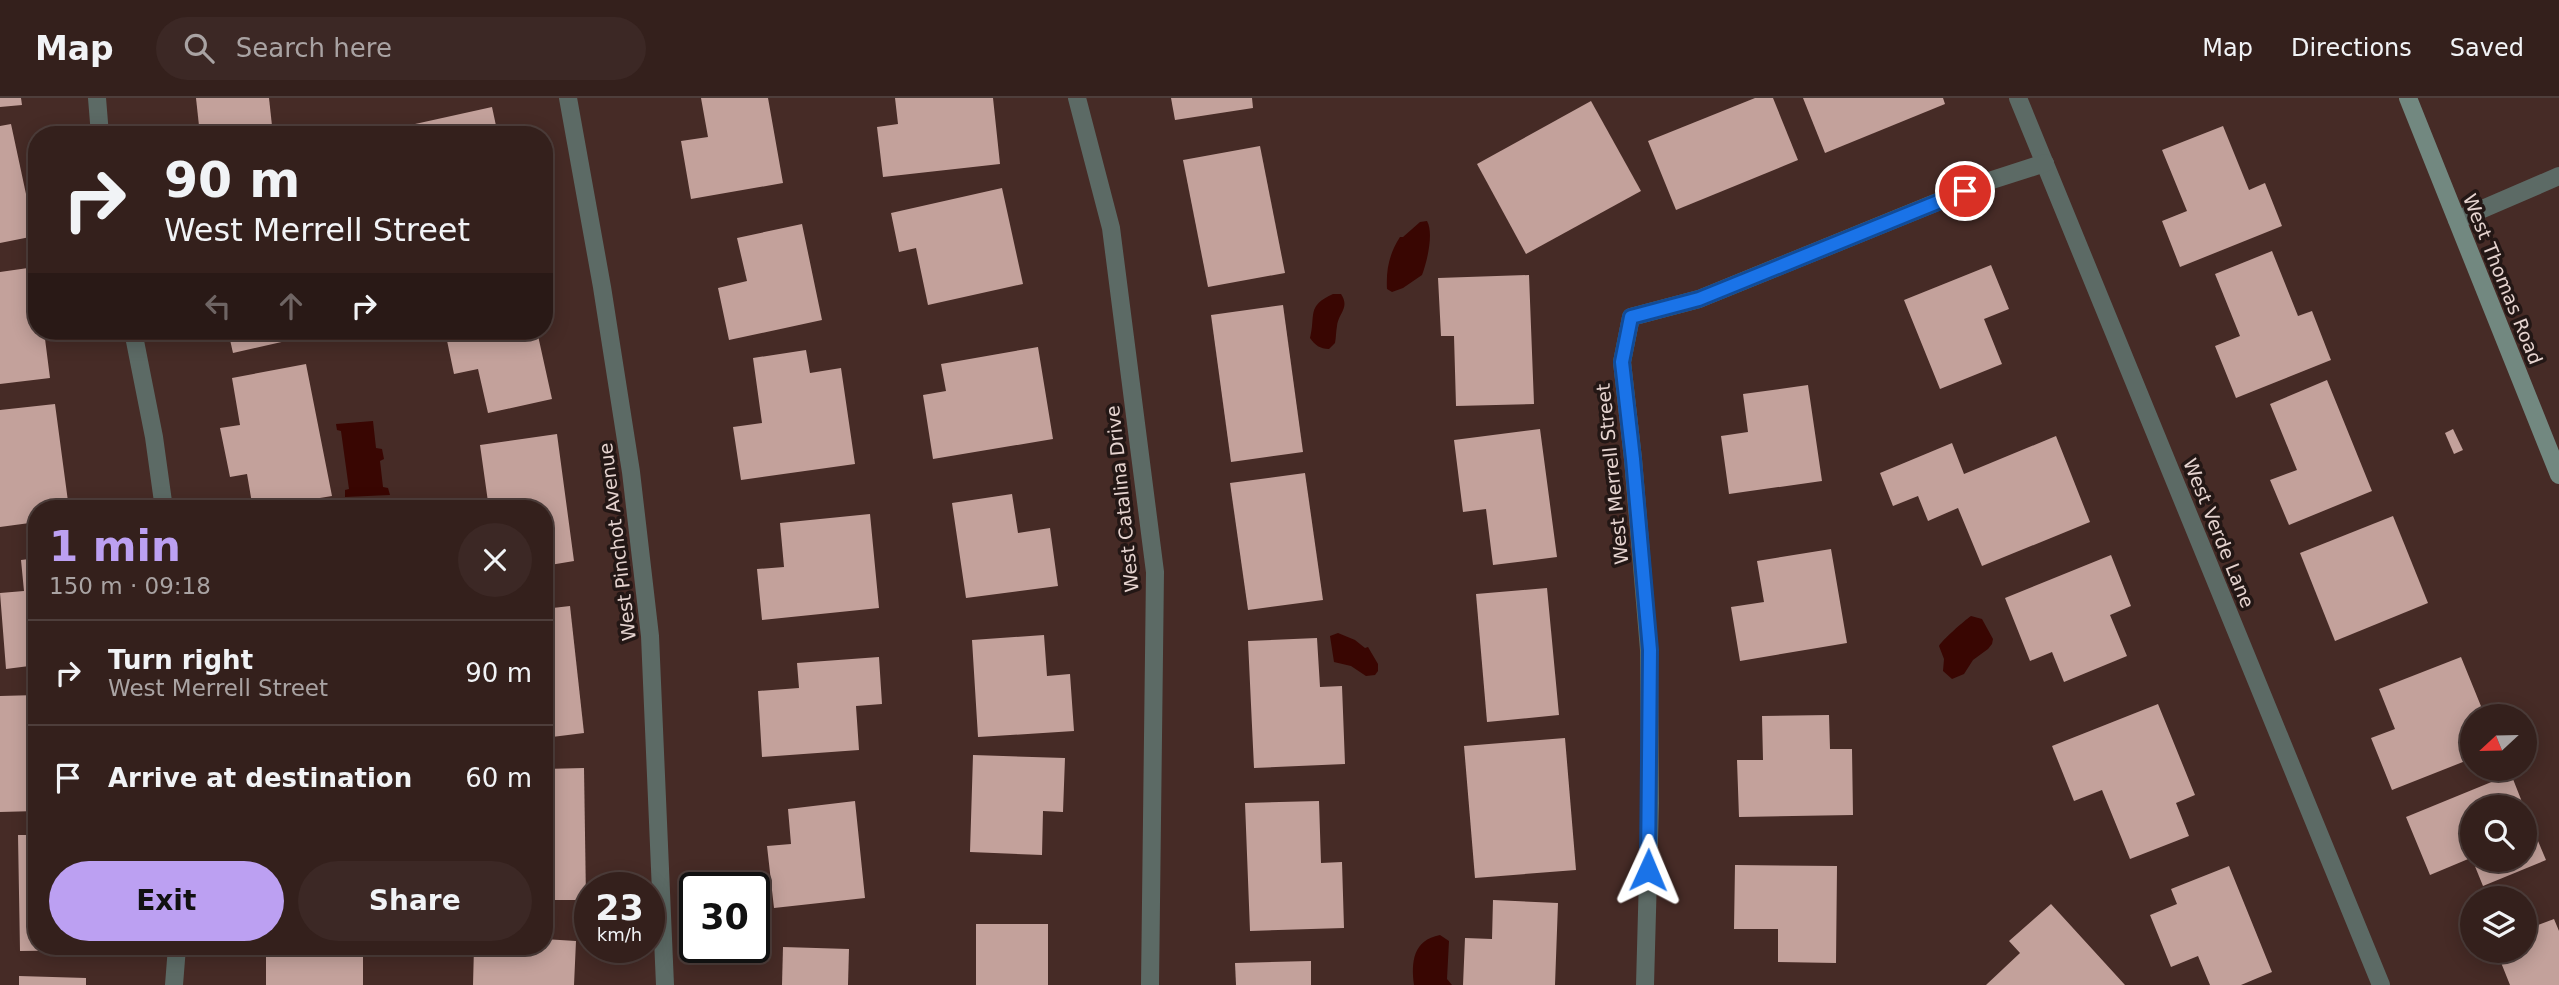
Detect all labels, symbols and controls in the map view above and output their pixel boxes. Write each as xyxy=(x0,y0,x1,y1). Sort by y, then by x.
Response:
search box xyxy=(156,17,646,80)
text: Map xyxy=(35,29,114,68)
icon: search xyxy=(180,29,218,67)
text: Search here xyxy=(236,33,392,63)
text: Map xyxy=(2202,34,2253,62)
text: Directions xyxy=(2291,34,2412,62)
text: Saved xyxy=(2450,34,2524,62)
text: 90 m xyxy=(164,152,300,209)
icon: right xyxy=(49,154,140,245)
pin xyxy=(1935,161,1995,221)
icon: arrive xyxy=(1946,172,1984,210)
street label: West Thomas Road xyxy=(2459,191,2547,367)
text: West Merrell Street xyxy=(164,211,470,249)
icon: left xyxy=(199,287,237,325)
icon: ahead xyxy=(272,287,310,325)
icon: right xyxy=(345,287,383,325)
street label: West Merrell Street xyxy=(1592,382,1632,566)
street label: West Catalina Drive xyxy=(1101,405,1143,593)
street label: West Pinchot Avenue xyxy=(594,442,640,642)
street label: West Verde Lane xyxy=(2179,455,2259,611)
text: 1 min xyxy=(49,522,181,571)
button: close xyxy=(458,523,532,597)
text: 150 m · 09:18 xyxy=(49,573,211,599)
text: Turn right xyxy=(108,645,253,675)
icon: right xyxy=(49,654,87,692)
text: 90 m xyxy=(465,658,532,688)
text: West Merrell Street xyxy=(108,675,328,701)
north arrow xyxy=(2460,704,2538,780)
map controls xyxy=(2460,704,2537,963)
icon: arrive xyxy=(49,759,87,797)
text: Arrive at destination xyxy=(108,763,412,793)
text: 60 m xyxy=(465,763,532,793)
button: search xyxy=(2460,795,2537,872)
position arrow xyxy=(1611,833,1685,907)
button: Exit xyxy=(49,861,284,941)
button: Share xyxy=(298,861,532,941)
speed limit sign: 30 xyxy=(679,872,770,963)
button: layers xyxy=(2460,886,2537,963)
text: 23 xyxy=(595,888,644,928)
text: km/h xyxy=(597,924,642,945)

